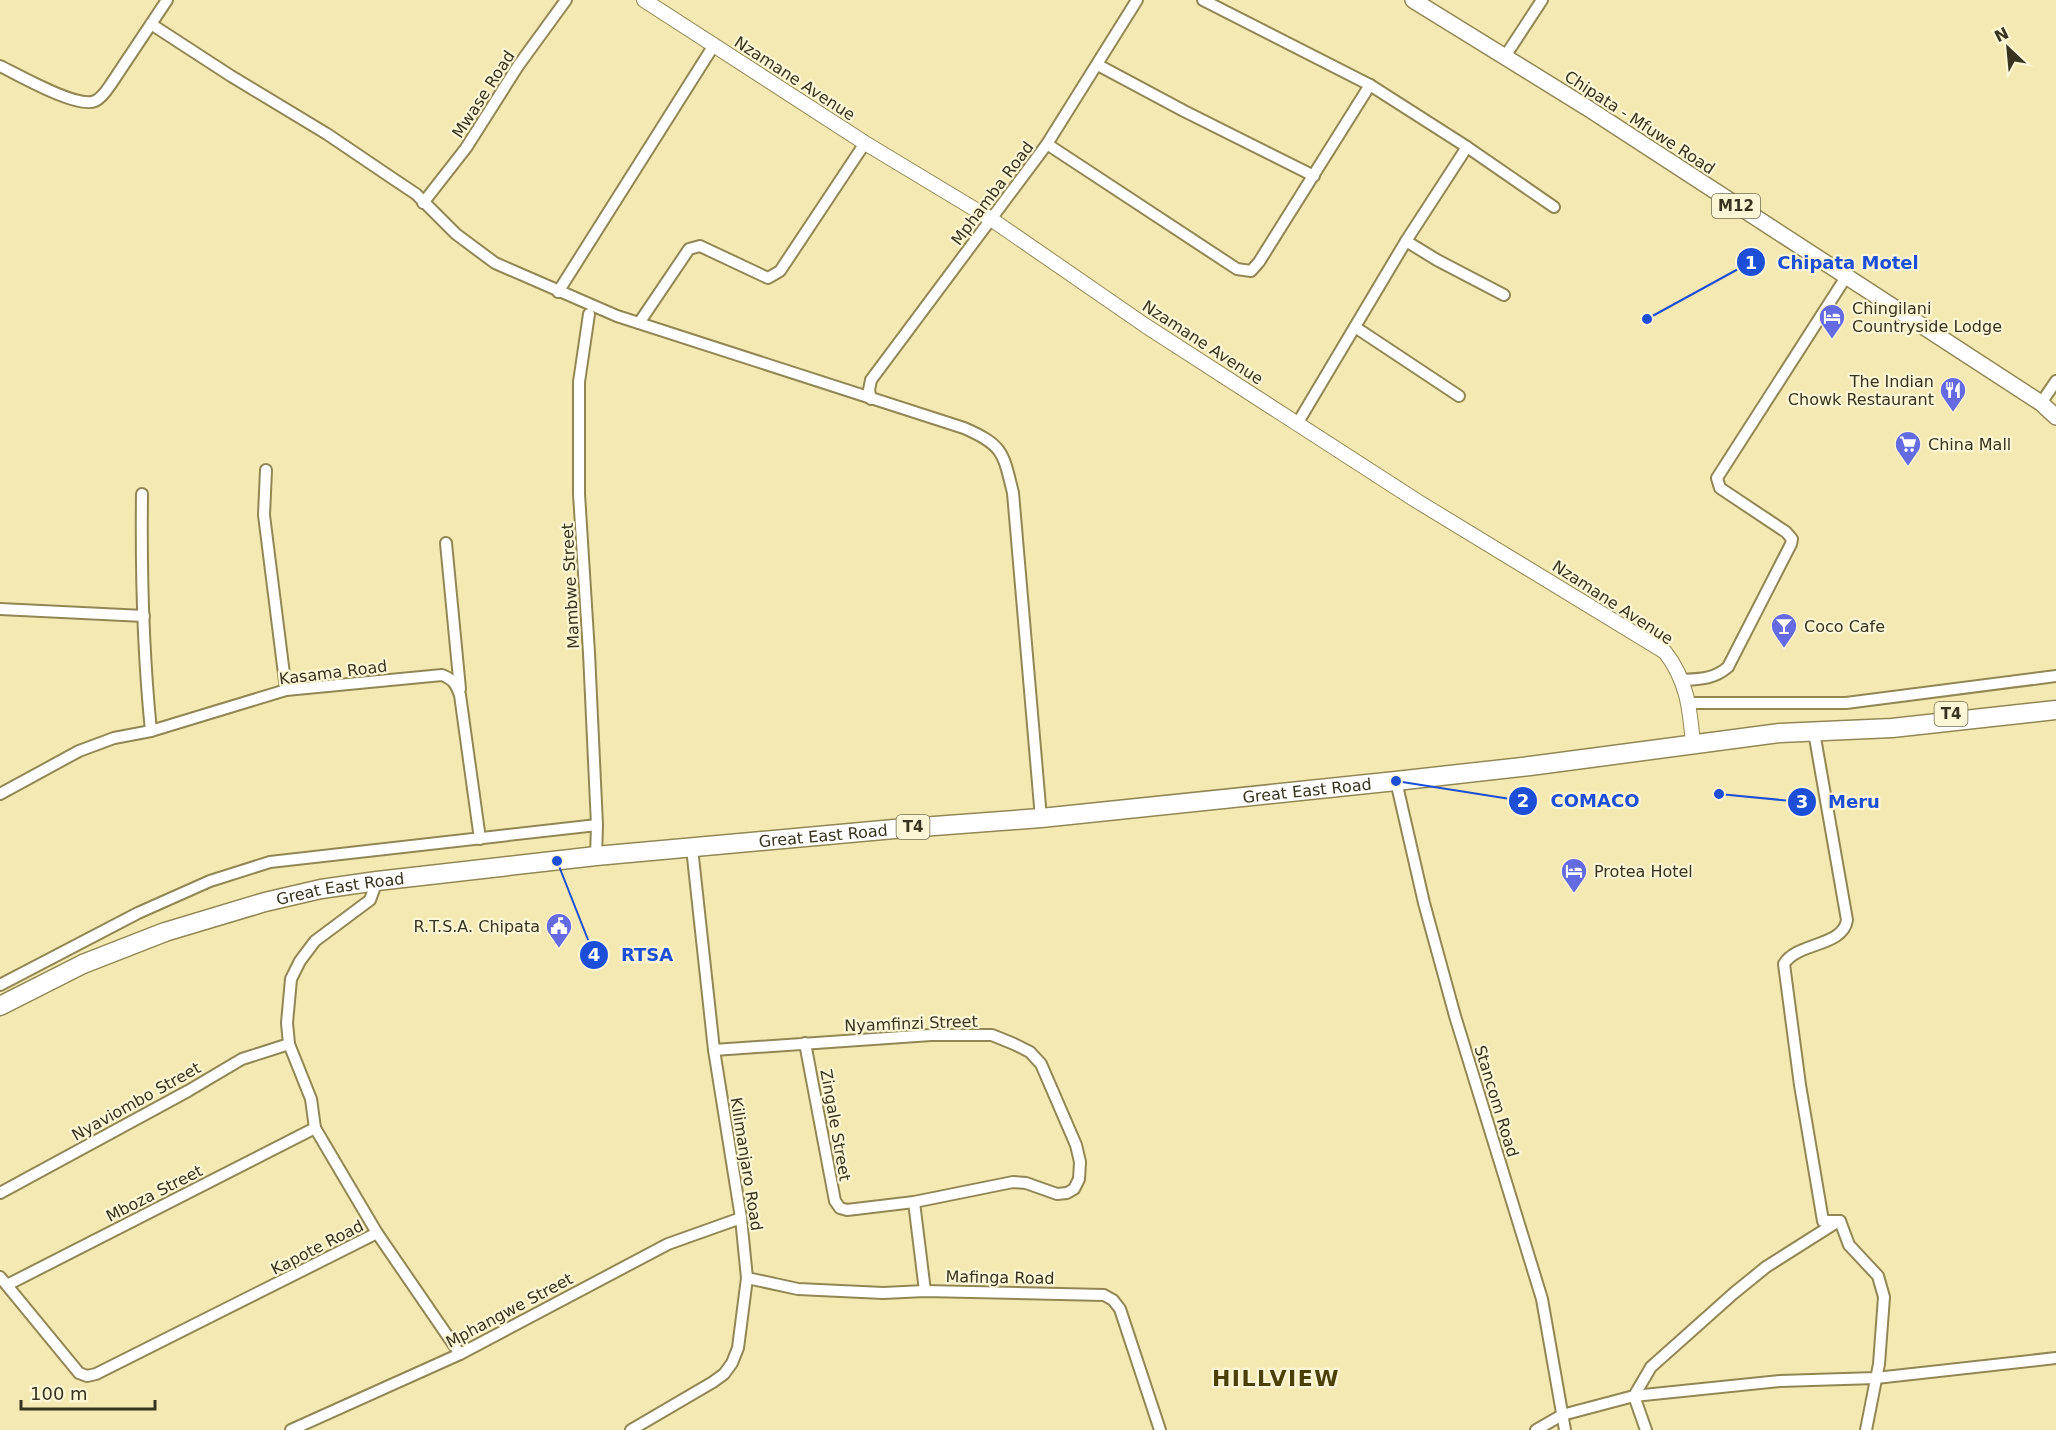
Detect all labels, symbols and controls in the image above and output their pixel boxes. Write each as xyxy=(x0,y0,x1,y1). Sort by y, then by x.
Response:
north arrow xyxy=(1978,18,2038,78)
text: N xyxy=(1991,23,2012,46)
street label: Nzamane Avenue xyxy=(731,32,859,125)
street label: Mwase Road xyxy=(448,47,519,141)
street label: Chipata - Mfuwe Road xyxy=(1561,67,1718,178)
street label: Mphamba Road xyxy=(947,138,1038,249)
road number: M12 xyxy=(1712,194,1760,218)
callout: Chipata Motel xyxy=(1736,244,1931,280)
text: 1 xyxy=(1745,252,1757,273)
text: Chipata Motel xyxy=(1777,252,1919,273)
street label: Nzamane Avenue xyxy=(1139,296,1267,389)
place label: Chingilani Countryside Lodge xyxy=(1852,299,2002,336)
hotel icon: Chingilani Countryside Lodge xyxy=(1817,302,1847,340)
place label: The Indian Chowk Restaurant xyxy=(1788,372,1934,409)
restaurant icon: The Indian Chowk Restaurant xyxy=(1938,375,1968,413)
supermarket icon: China Mall xyxy=(1893,429,1923,467)
place label: China Mall xyxy=(1928,435,2011,454)
street label: Mambwe Street xyxy=(558,523,583,649)
street label: Nzamane Avenue xyxy=(1549,556,1677,649)
bar icon: Coco Cafe xyxy=(1769,611,1799,649)
place label: Coco Cafe xyxy=(1804,617,1885,636)
street label: Kasama Road xyxy=(278,656,388,689)
road number: T4 xyxy=(1934,702,1968,726)
street label: Great East Road xyxy=(1242,775,1372,807)
callout: COMACO xyxy=(1508,783,1651,819)
callout: Meru xyxy=(1787,784,1892,820)
text: 2 xyxy=(1517,790,1529,811)
text: COMACO xyxy=(1551,790,1639,811)
text: 3 xyxy=(1796,791,1808,812)
text: Meru xyxy=(1828,791,1880,812)
road number: T4 xyxy=(896,815,930,839)
street label: Great East Road xyxy=(758,821,889,851)
hotel icon: Protea Hotel xyxy=(1559,856,1589,894)
place label: Protea Hotel xyxy=(1594,862,1693,881)
street label: Great East Road xyxy=(274,869,405,909)
public building icon: R.T.S.A. Chipata xyxy=(544,911,574,949)
place label: R.T.S.A. Chipata xyxy=(414,917,540,936)
callout: RTSA xyxy=(579,937,685,973)
text: 4 xyxy=(588,944,600,965)
text: RTSA xyxy=(621,944,673,965)
street label: Nyamfinzi Street xyxy=(844,1012,978,1035)
street label: Stancom Road xyxy=(1471,1043,1523,1159)
street label: Nyaviombo Street xyxy=(69,1058,204,1145)
street label: Zingale Street xyxy=(816,1068,855,1183)
street label: Kilimanjaro Road xyxy=(727,1096,766,1232)
street label: Mboza Street xyxy=(103,1161,206,1226)
street label: Kapote Road xyxy=(268,1216,367,1279)
street label: Mafinga Road xyxy=(945,1267,1055,1288)
street label: Mphangwe Street xyxy=(443,1269,576,1352)
district label: HILLVIEW xyxy=(1212,1366,1340,1391)
scale bar xyxy=(21,1373,154,1411)
text: 100 m xyxy=(30,1383,88,1404)

